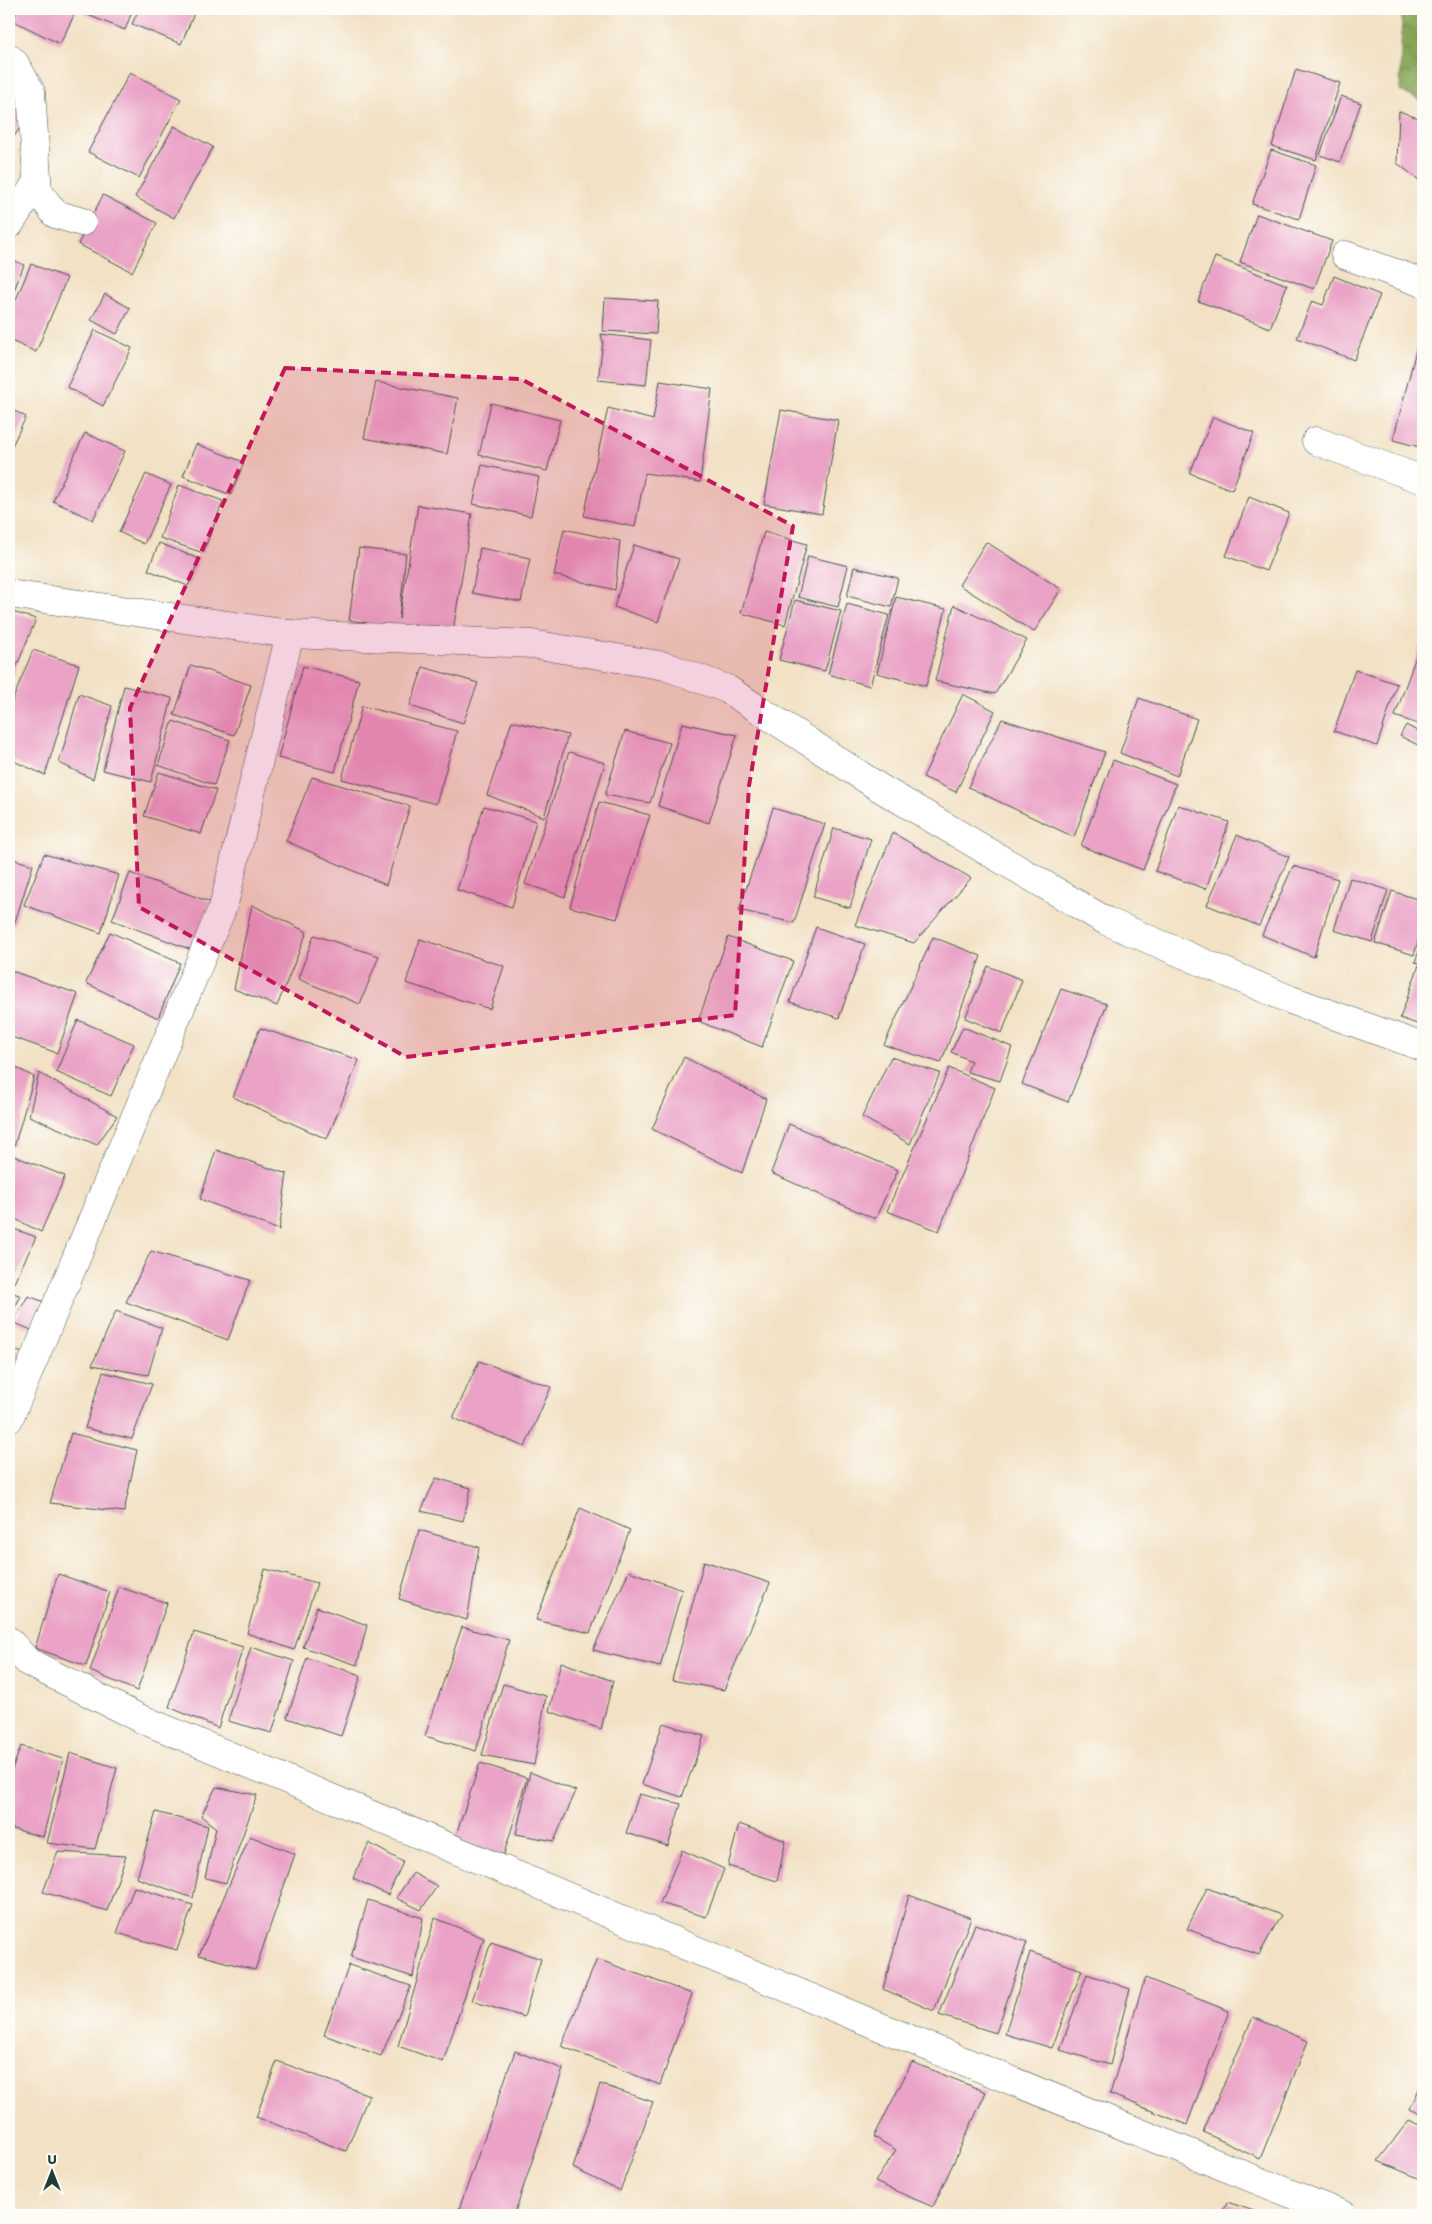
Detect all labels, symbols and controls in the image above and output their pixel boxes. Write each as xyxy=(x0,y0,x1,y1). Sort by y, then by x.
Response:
north arrow xyxy=(28,2146,78,2196)
text: U xyxy=(47,2150,57,2168)

